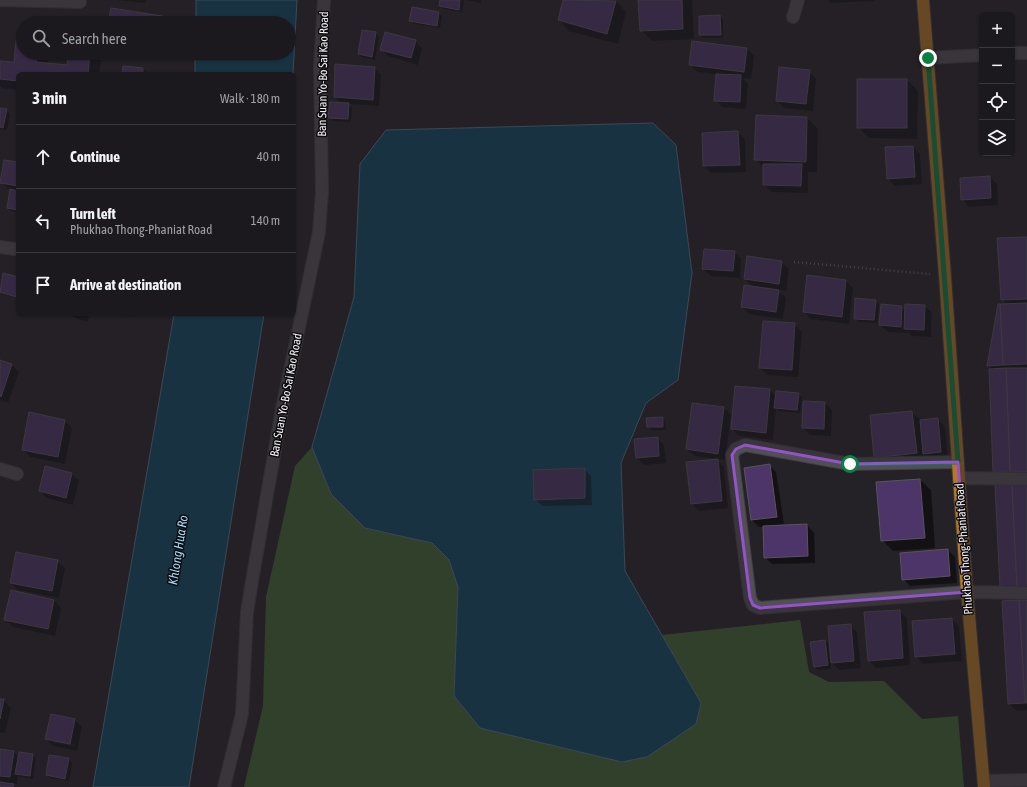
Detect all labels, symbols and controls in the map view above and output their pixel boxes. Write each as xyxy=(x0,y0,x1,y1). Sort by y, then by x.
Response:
street label: Ban Suan Yo-Bo Sai Kao Road xyxy=(315,11,331,137)
map controls xyxy=(979,12,1015,156)
button: + xyxy=(979,12,1015,48)
search box xyxy=(16,16,296,60)
icon: search xyxy=(30,27,52,49)
text: Search here xyxy=(62,30,127,47)
button: − xyxy=(979,48,1015,84)
route end xyxy=(919,49,937,67)
button: locate xyxy=(979,84,1015,120)
text: 3 min xyxy=(32,88,67,108)
text: Walk · 180 m xyxy=(220,91,280,106)
button: layers xyxy=(979,120,1015,156)
icon: ahead xyxy=(32,146,54,168)
text: Continue xyxy=(70,148,120,165)
text: 40 m xyxy=(257,149,280,164)
text: Turn left xyxy=(70,205,116,222)
icon: left xyxy=(32,210,54,232)
text: 140 m xyxy=(251,213,280,228)
text: Phukhao Thong-Phaniat Road xyxy=(70,222,212,237)
icon: arrive xyxy=(32,274,54,296)
text: Arrive at destination xyxy=(70,276,181,293)
street label: Ban Suan Yo-Bo Sai Kao Road xyxy=(267,332,305,458)
route start xyxy=(841,455,859,473)
street label: Phukhao Thong-Phaniat Road xyxy=(952,483,976,615)
water label: Khlong Hua Ro xyxy=(165,514,191,586)

